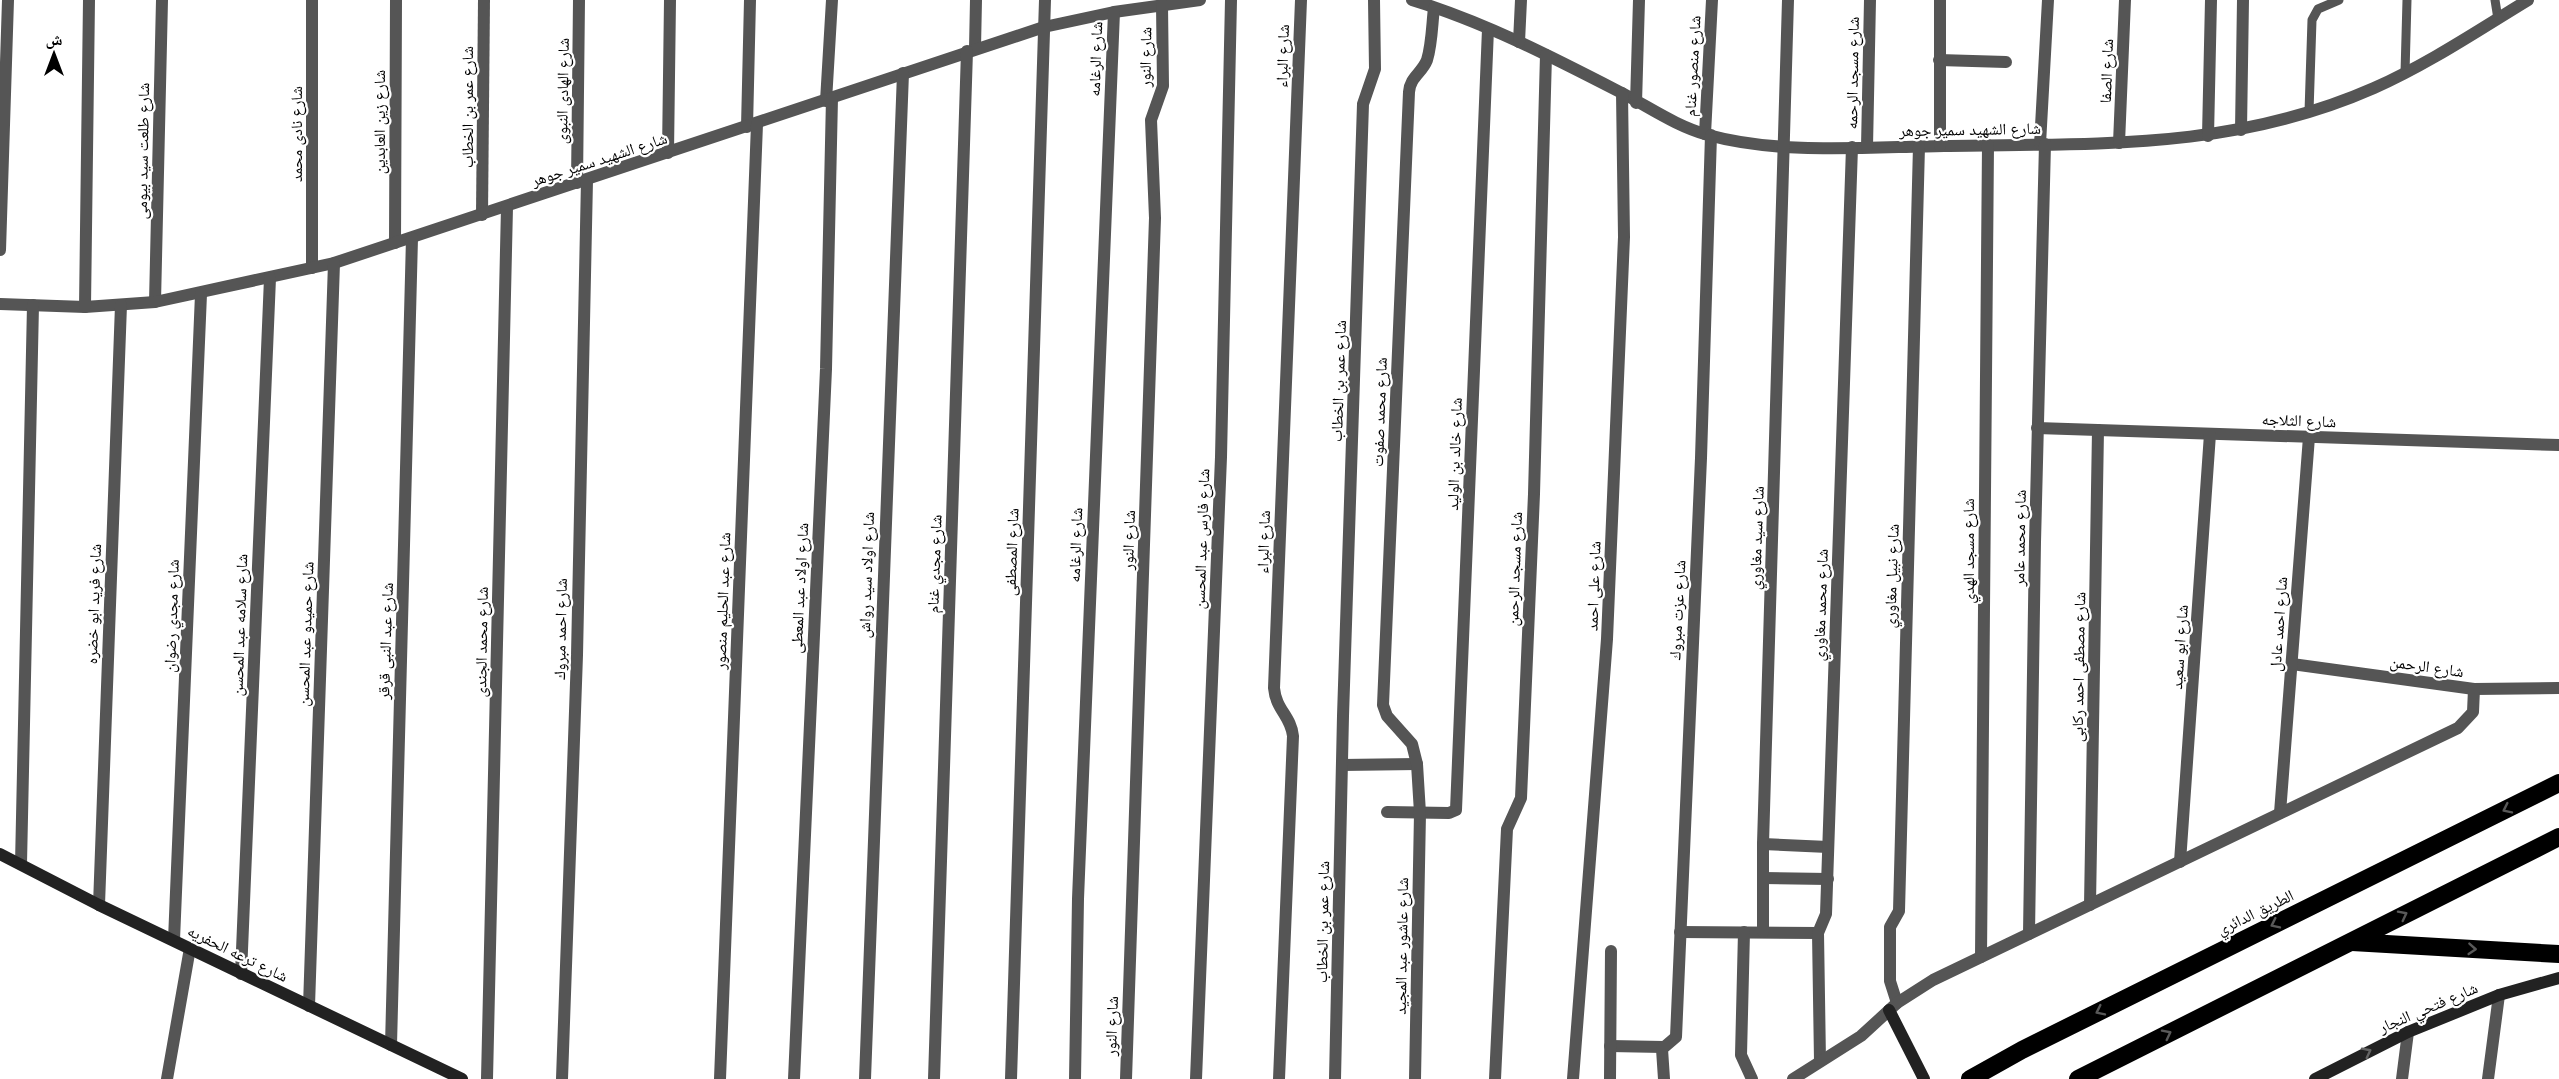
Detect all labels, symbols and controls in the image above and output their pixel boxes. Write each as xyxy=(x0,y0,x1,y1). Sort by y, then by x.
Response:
street label: شارع منصور غنام xyxy=(1678,15,1706,117)
street label: شارع مسجد الرحمه xyxy=(1840,17,1864,129)
street label: شارع الرغامه xyxy=(1083,21,1107,97)
north arrow xyxy=(24,24,84,84)
street label: شارع البراء xyxy=(1270,24,1294,88)
street label: شارع النور xyxy=(1133,27,1157,88)
text: ش xyxy=(46,28,63,50)
street label: شارع الهادى النبوى xyxy=(550,38,574,144)
street label: شارع الصفا xyxy=(2094,38,2118,104)
street label: شارع عمر بن الخطاب xyxy=(456,46,478,168)
street label: شارع زين العابدين xyxy=(368,70,390,174)
street label: شارع طلعت سيد بيومى xyxy=(130,82,154,220)
street label: شارع نادى محمد xyxy=(285,86,307,182)
street label: شارع الشهيد سمير جوهر xyxy=(1898,117,2041,141)
street label: شارع الشهيد سمير جوهر xyxy=(527,127,670,192)
street label: شارع عمر بن الخطاب xyxy=(1325,320,1351,442)
street label: شارع محمد صفوت xyxy=(1366,357,1392,467)
street label: شارع خالد بن الوليد xyxy=(1441,397,1467,511)
street label: شارع الثلاجه xyxy=(2261,408,2337,432)
street label: شارع فارس عبد المحسن xyxy=(1188,468,1214,610)
street label: شارع سيد مغاوري xyxy=(1743,486,1771,590)
street label: شارع محمد عامر xyxy=(2007,489,2031,588)
street label: شارع مسجد الهدي xyxy=(1957,498,1981,604)
street label: شارع الرغامه xyxy=(1063,507,1087,583)
street label: شارع المصطفى xyxy=(998,508,1024,596)
street label: شارع النور xyxy=(1116,510,1140,571)
street label: شارع البراء xyxy=(1251,510,1275,574)
street label: شارع اولاد سيد رواش xyxy=(853,511,879,639)
street label: شارع مسجد الرحمن xyxy=(1501,511,1527,627)
street label: شارع مجدي غنام xyxy=(921,514,949,614)
street label: شارع اولاد عبد المعطى xyxy=(785,522,813,654)
street label: شارع نبيل مغاوري xyxy=(1878,523,1906,629)
street label: شارع عبد الحليم منصور xyxy=(709,532,735,671)
street label: شارع على احمد xyxy=(1580,541,1606,631)
street label: شارع فريد ابو خضره xyxy=(80,543,106,665)
street label: شارع محمد مغاوري xyxy=(1807,548,1835,662)
street label: شارع سلامه عبد المحسن xyxy=(226,553,252,697)
street label: شارع مجدي رضوان xyxy=(158,559,186,673)
street label: شارع عزت مبروك xyxy=(1663,559,1691,661)
street label: شارع حميدو عبد المحسن xyxy=(291,561,319,707)
street label: شارع احمد عادل xyxy=(2264,576,2292,672)
street label: شارع احمد مبروك xyxy=(548,578,572,680)
street label: شارع عبد النبى قرقر xyxy=(372,582,398,701)
street label: شارع محمد الجندى xyxy=(469,586,493,698)
street label: شارع مصطفى احمد ركابى xyxy=(2066,592,2090,742)
street label: شارع ابو سعيد xyxy=(2165,604,2193,690)
street label: شارع الرحمن xyxy=(2389,650,2465,682)
one-way arrow xyxy=(2502,802,2513,814)
street label: شارع عمر بن الخطاب xyxy=(1310,861,1334,983)
street label: شارع عاشور عبد المجيد xyxy=(1389,877,1413,1015)
street label: الطريق الدائري xyxy=(2213,884,2298,942)
one-way arrow xyxy=(2396,911,2407,923)
one-way arrow xyxy=(2270,917,2281,929)
street label: شارع ترعه الحفريه xyxy=(184,919,292,987)
one-way arrow xyxy=(2467,942,2476,955)
street label: شارع فتحي النجار xyxy=(2374,976,2482,1040)
street label: شارع النور xyxy=(1099,996,1123,1057)
one-way arrow xyxy=(2096,1004,2107,1016)
one-way arrow xyxy=(2161,1029,2172,1041)
one-way arrow xyxy=(2361,1048,2372,1060)

